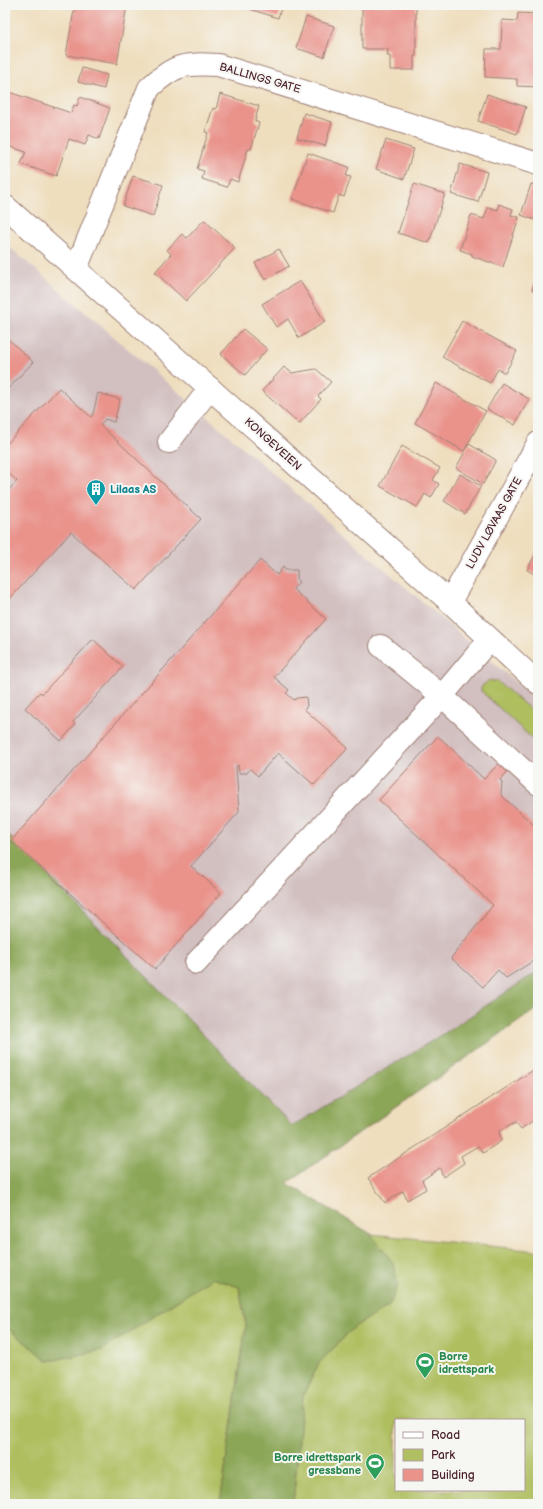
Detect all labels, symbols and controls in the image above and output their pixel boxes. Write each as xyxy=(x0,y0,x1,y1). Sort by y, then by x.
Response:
street label: BALLINGS GATE xyxy=(218,60,302,96)
street label: KONGEVEIEN xyxy=(242,415,304,473)
street label: LUDV LØVAAS GATE xyxy=(463,475,525,571)
building icon: Lilaas AS xyxy=(85,478,107,506)
place label: Lilaas AS xyxy=(110,483,156,496)
place label: Borre idrettspark xyxy=(439,1350,494,1376)
sports icon: Borre idrettspark xyxy=(414,1351,436,1379)
legend xyxy=(395,1419,525,1491)
text: Road xyxy=(431,1428,460,1443)
text: Park xyxy=(431,1448,455,1463)
place label: Borre idrettspark gressbane xyxy=(274,1451,361,1477)
sports icon: Borre idrettspark gressbane xyxy=(364,1452,386,1480)
text: Building xyxy=(431,1468,475,1483)

